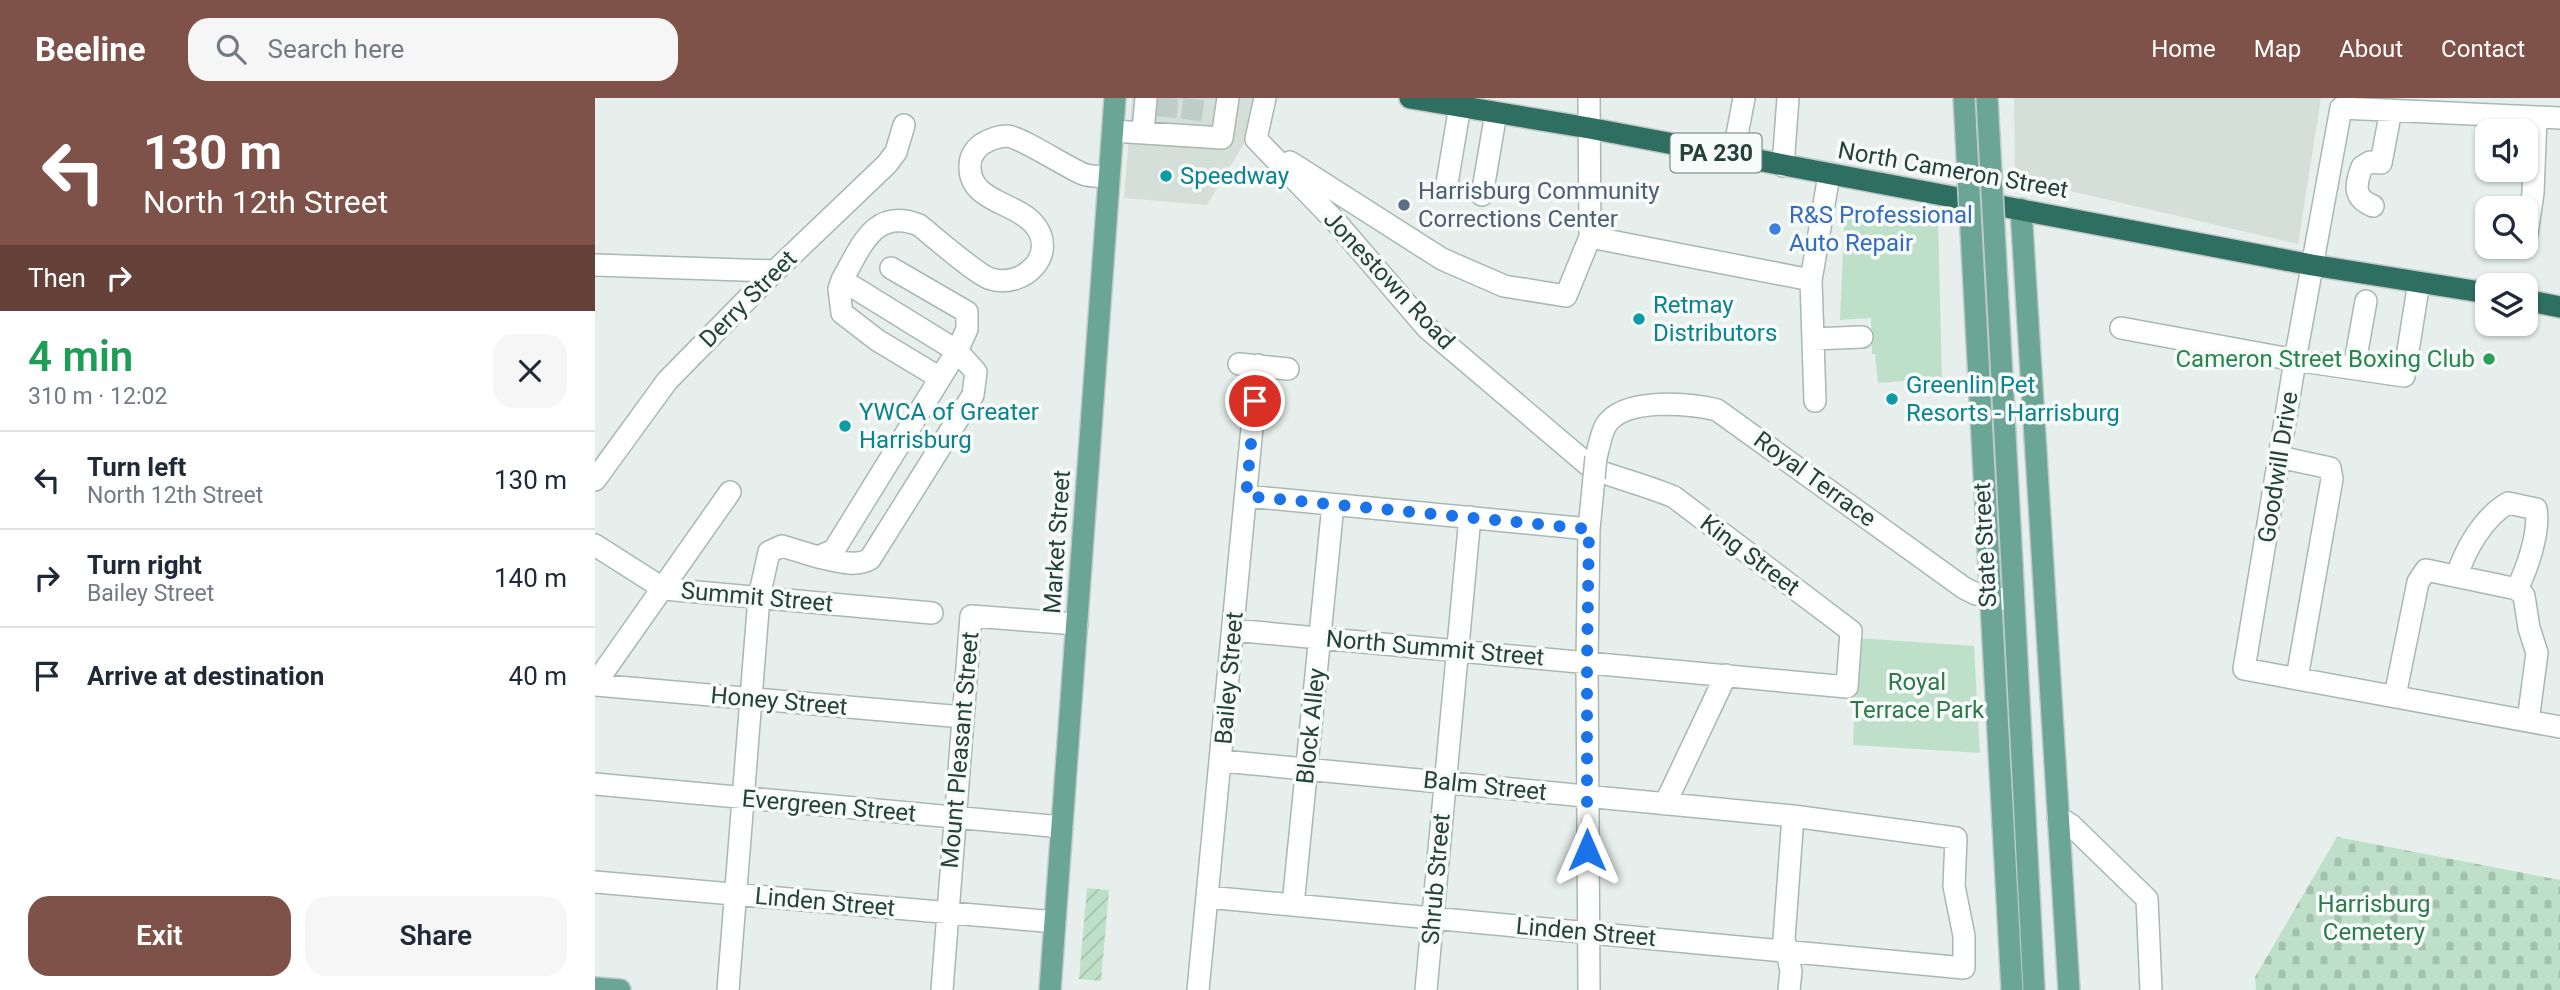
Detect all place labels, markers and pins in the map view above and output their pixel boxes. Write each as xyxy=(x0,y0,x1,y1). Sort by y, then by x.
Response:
place label: Speedway xyxy=(1180,162,1290,190)
marker: Speedway xyxy=(1158,168,1174,184)
place label: Harrisburg Community Corrections Center xyxy=(1418,177,1660,233)
marker: Harrisburg Community Corrections Center xyxy=(1396,197,1412,213)
place label: R&S Professional Auto Repair xyxy=(1789,201,1973,257)
marker: R&S Professional Auto Repair xyxy=(1767,221,1783,237)
place label: Retmay Distributors xyxy=(1653,291,1777,347)
marker: Retmay Distributors xyxy=(1631,311,1647,327)
place label: Cameron Street Boxing Club xyxy=(2176,345,2475,373)
marker: Cameron Street Boxing Club xyxy=(2481,351,2497,367)
pin xyxy=(1225,371,1285,431)
place label: Greenlin Pet Resorts - Harrisburg xyxy=(1906,371,2120,427)
marker: Greenlin Pet Resorts - Harrisburg xyxy=(1884,391,1900,407)
place label: YWCA of Greater Harrisburg xyxy=(859,398,1039,454)
marker: YWCA of Greater Harrisburg xyxy=(837,418,853,434)

